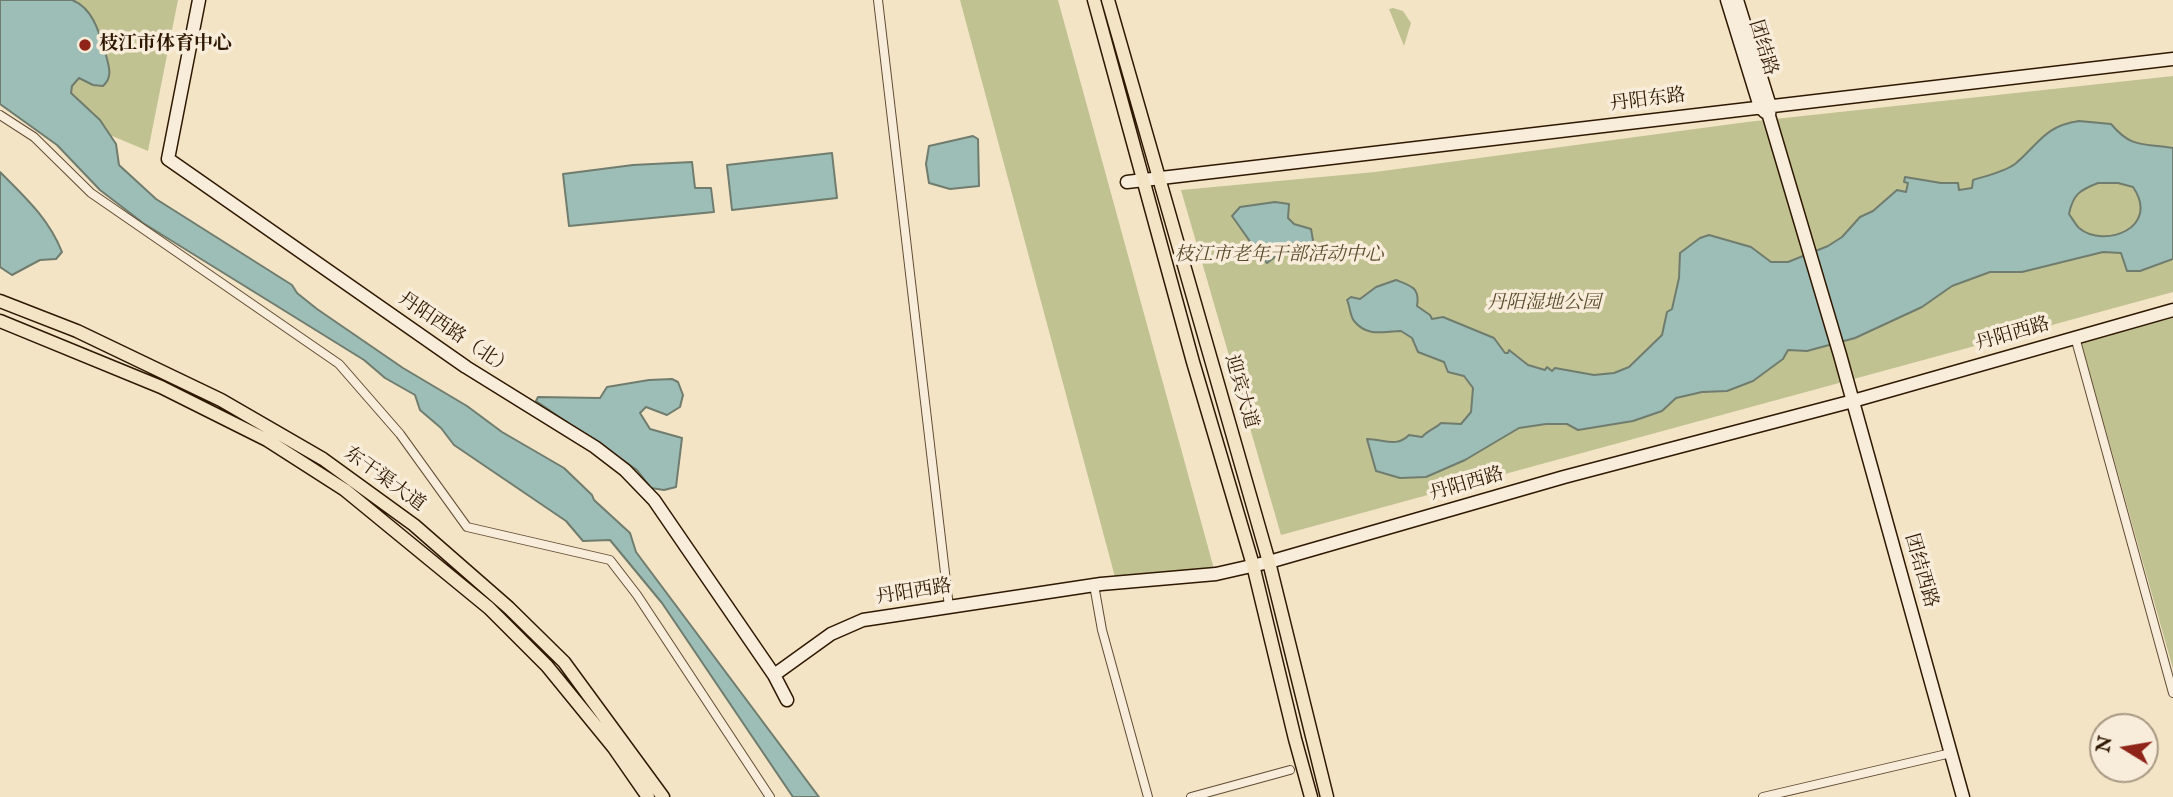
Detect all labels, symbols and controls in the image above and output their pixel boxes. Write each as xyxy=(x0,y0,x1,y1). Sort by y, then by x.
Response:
street label: 团结路 xyxy=(1743,17,1781,79)
place label: 枝江市体育中心 xyxy=(99,34,232,56)
marker: 枝江市体育中心 xyxy=(77,37,93,53)
street label: 丹阳东路 xyxy=(1609,85,1687,117)
park label: 枝江市老年干部活动中心 xyxy=(1175,245,1383,267)
street label: 丹阳西路（北） xyxy=(393,288,517,382)
park label: 丹阳湿地公园 xyxy=(1487,293,1601,315)
street label: 丹阳西路 xyxy=(1973,314,2053,356)
street label: 迎宾大道 xyxy=(1219,352,1261,432)
street label: 东干渠大道 xyxy=(339,443,429,517)
street label: 丹阳西路 xyxy=(1427,464,1507,506)
street label: 团结西路 xyxy=(1899,531,1941,611)
street label: 丹阳西路 xyxy=(875,576,953,610)
north arrow xyxy=(2089,713,2159,783)
text: N xyxy=(2092,734,2119,755)

